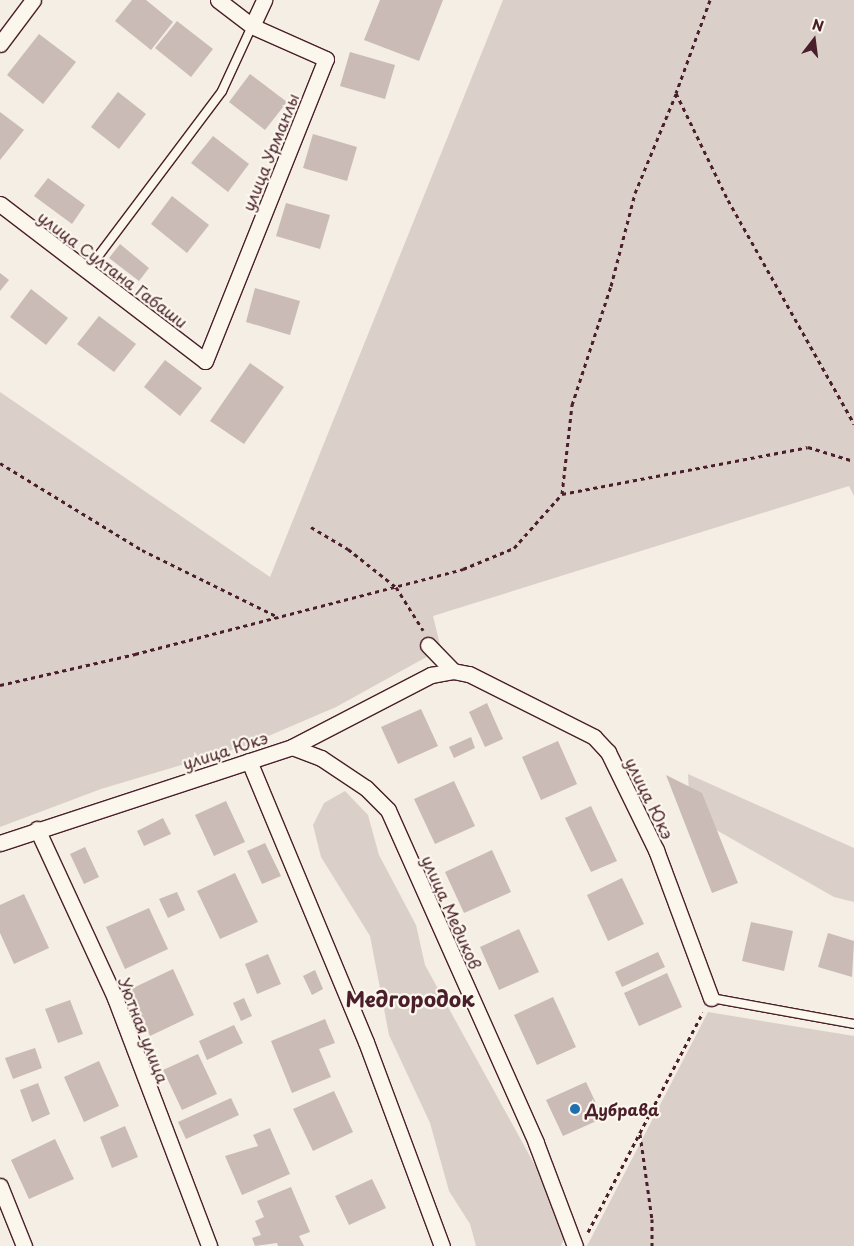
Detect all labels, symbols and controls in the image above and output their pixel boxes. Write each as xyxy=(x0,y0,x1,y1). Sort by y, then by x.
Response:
text: N xyxy=(810,13,826,37)
north arrow xyxy=(789,15,839,65)
street label: улица Урманлы xyxy=(237,90,303,214)
street label: улица Султана Габаши xyxy=(34,206,192,332)
street label: улица Юкэ xyxy=(180,727,270,773)
street label: улица Юкэ xyxy=(622,754,678,842)
street label: улица Медиков xyxy=(418,852,486,972)
street label: Уютная улица xyxy=(115,974,173,1086)
district label: Медгородок xyxy=(345,985,475,1011)
place label: Дубрава xyxy=(585,1099,659,1119)
marker: Дубрава xyxy=(569,1103,581,1115)

